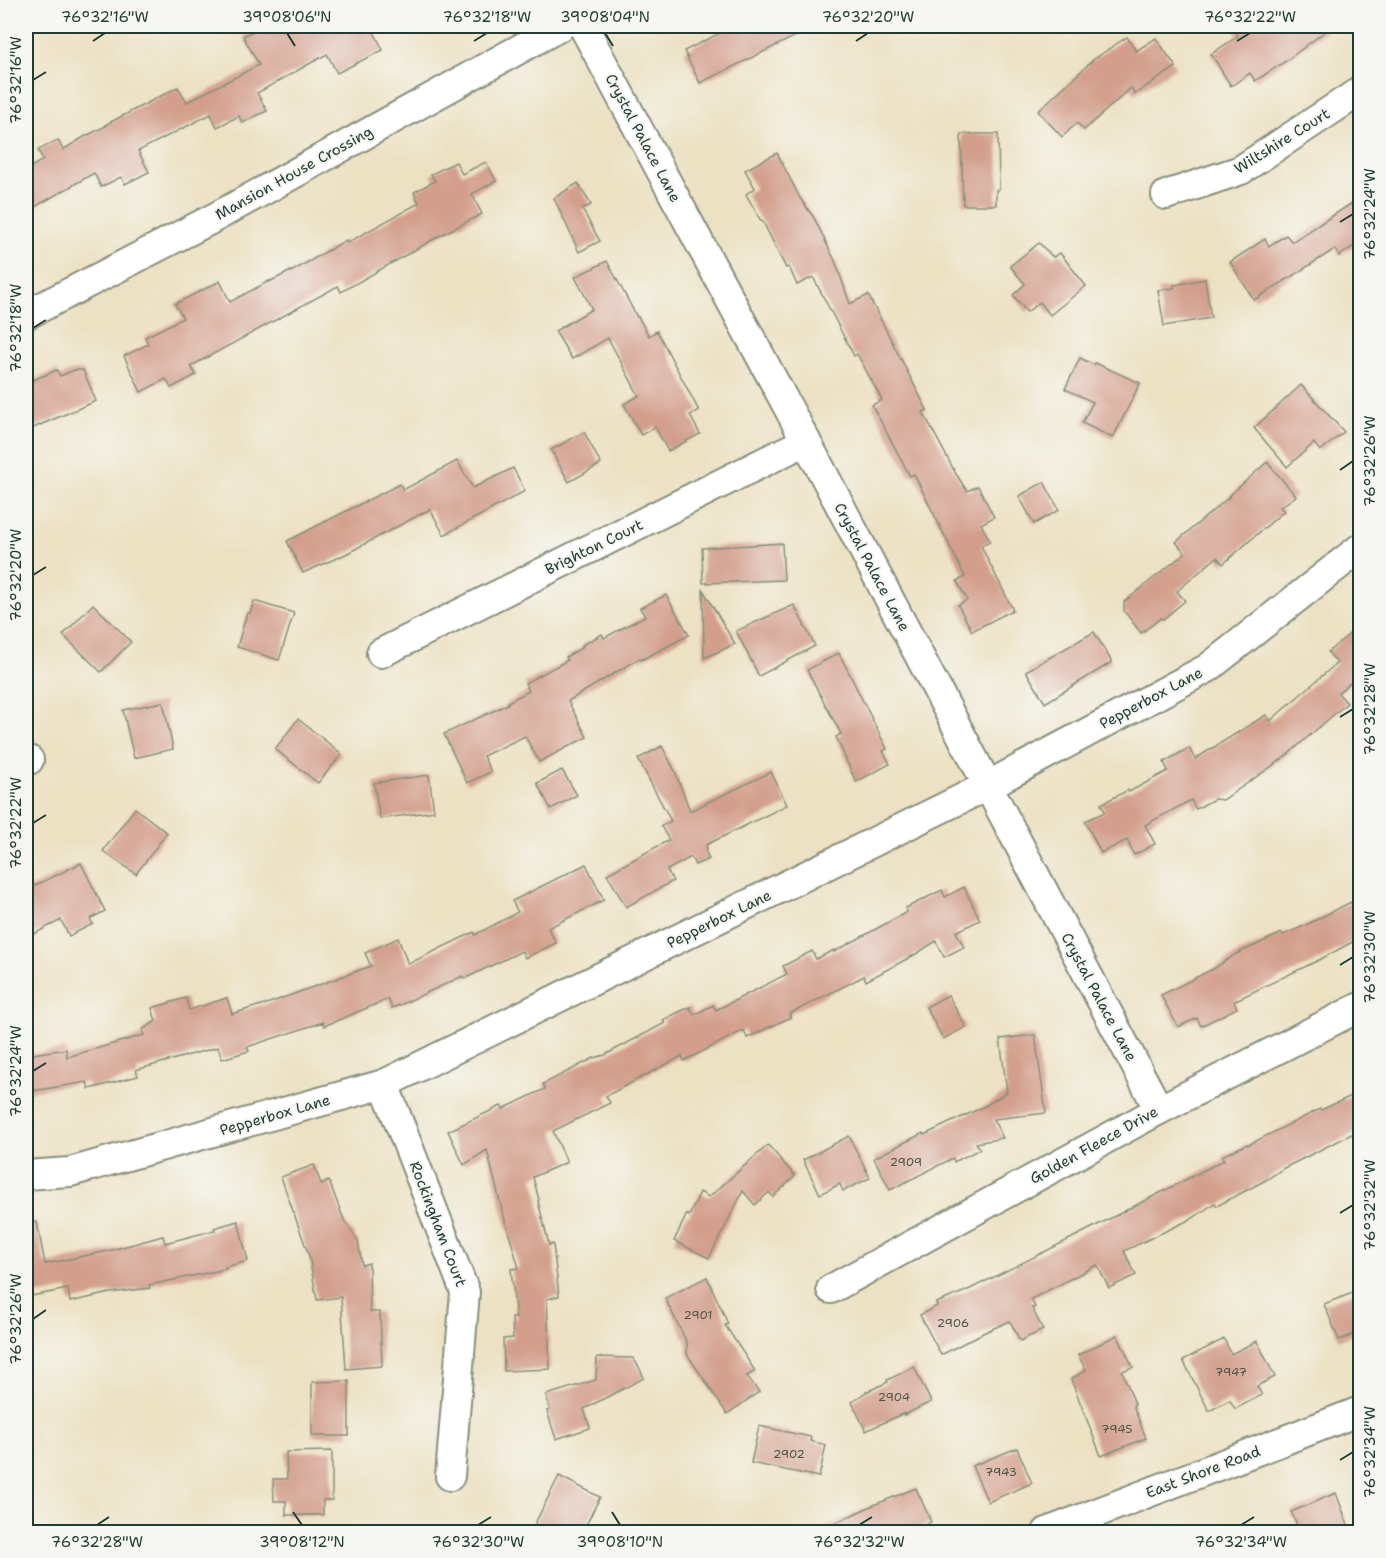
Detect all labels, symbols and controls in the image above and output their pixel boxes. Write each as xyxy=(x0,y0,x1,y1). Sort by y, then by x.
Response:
text: 76°32'16"W xyxy=(61,7,149,27)
text: 39°08'06"N xyxy=(242,7,332,27)
text: 76°32'18"W xyxy=(443,7,531,27)
text: 39°08'04"N xyxy=(560,7,650,27)
text: 76°32'20"W xyxy=(822,7,914,27)
text: 76°32'22"W xyxy=(1204,7,1296,27)
text: 76°32'16"W xyxy=(6,36,26,124)
street label: Crystal Palace Lane xyxy=(601,70,685,206)
street label: Wiltshire Court xyxy=(1230,104,1334,178)
street label: Mansion House Crossing xyxy=(212,121,376,225)
text: 76°32'24"W xyxy=(1360,168,1380,260)
text: 76°32'18"W xyxy=(6,284,26,372)
text: 76°32'26"W xyxy=(1360,415,1380,507)
street label: Crystal Palace Lane xyxy=(830,499,914,635)
street label: Brighton Court xyxy=(542,515,646,579)
text: 76°32'20"W xyxy=(6,529,26,621)
street label: Pepperbox Lane xyxy=(1096,662,1206,734)
text: 76°32'28"W xyxy=(1360,663,1380,755)
text: 76°32'22"W xyxy=(6,777,26,869)
street label: Pepperbox Lane xyxy=(663,885,775,953)
text: 76°32'30"W xyxy=(1360,911,1380,1003)
street label: Crystal Palace Lane xyxy=(1057,929,1141,1065)
text: 76°32'24"W xyxy=(6,1025,26,1117)
street label: Pepperbox Lane xyxy=(217,1090,333,1140)
street label: Golden Fleece Drive xyxy=(1026,1101,1162,1189)
house number: 2909 xyxy=(890,1154,922,1170)
street label: Rockingham Court xyxy=(405,1158,471,1290)
text: 76°32'32"W xyxy=(1360,1159,1380,1251)
text: 76°32'26"W xyxy=(6,1273,26,1365)
house number: 2901 xyxy=(683,1307,713,1323)
house number: 2906 xyxy=(937,1315,969,1331)
house number: 7947 xyxy=(1215,1364,1247,1380)
house number: 2904 xyxy=(878,1389,910,1405)
text: 76°32'34"W xyxy=(1360,1406,1380,1498)
house number: 7945 xyxy=(1101,1421,1133,1437)
street label: East Shore Road xyxy=(1143,1441,1264,1503)
house number: 2902 xyxy=(773,1446,805,1462)
house number: 7943 xyxy=(985,1464,1017,1480)
text: 76°32'28"W xyxy=(51,1532,143,1552)
text: 39°08'12"N xyxy=(259,1532,345,1552)
text: 76°32'30"W xyxy=(432,1532,524,1552)
text: 39°08'10"N xyxy=(577,1532,663,1552)
text: 76°32'32"W xyxy=(813,1532,905,1552)
text: 76°32'34"W xyxy=(1195,1532,1287,1552)

